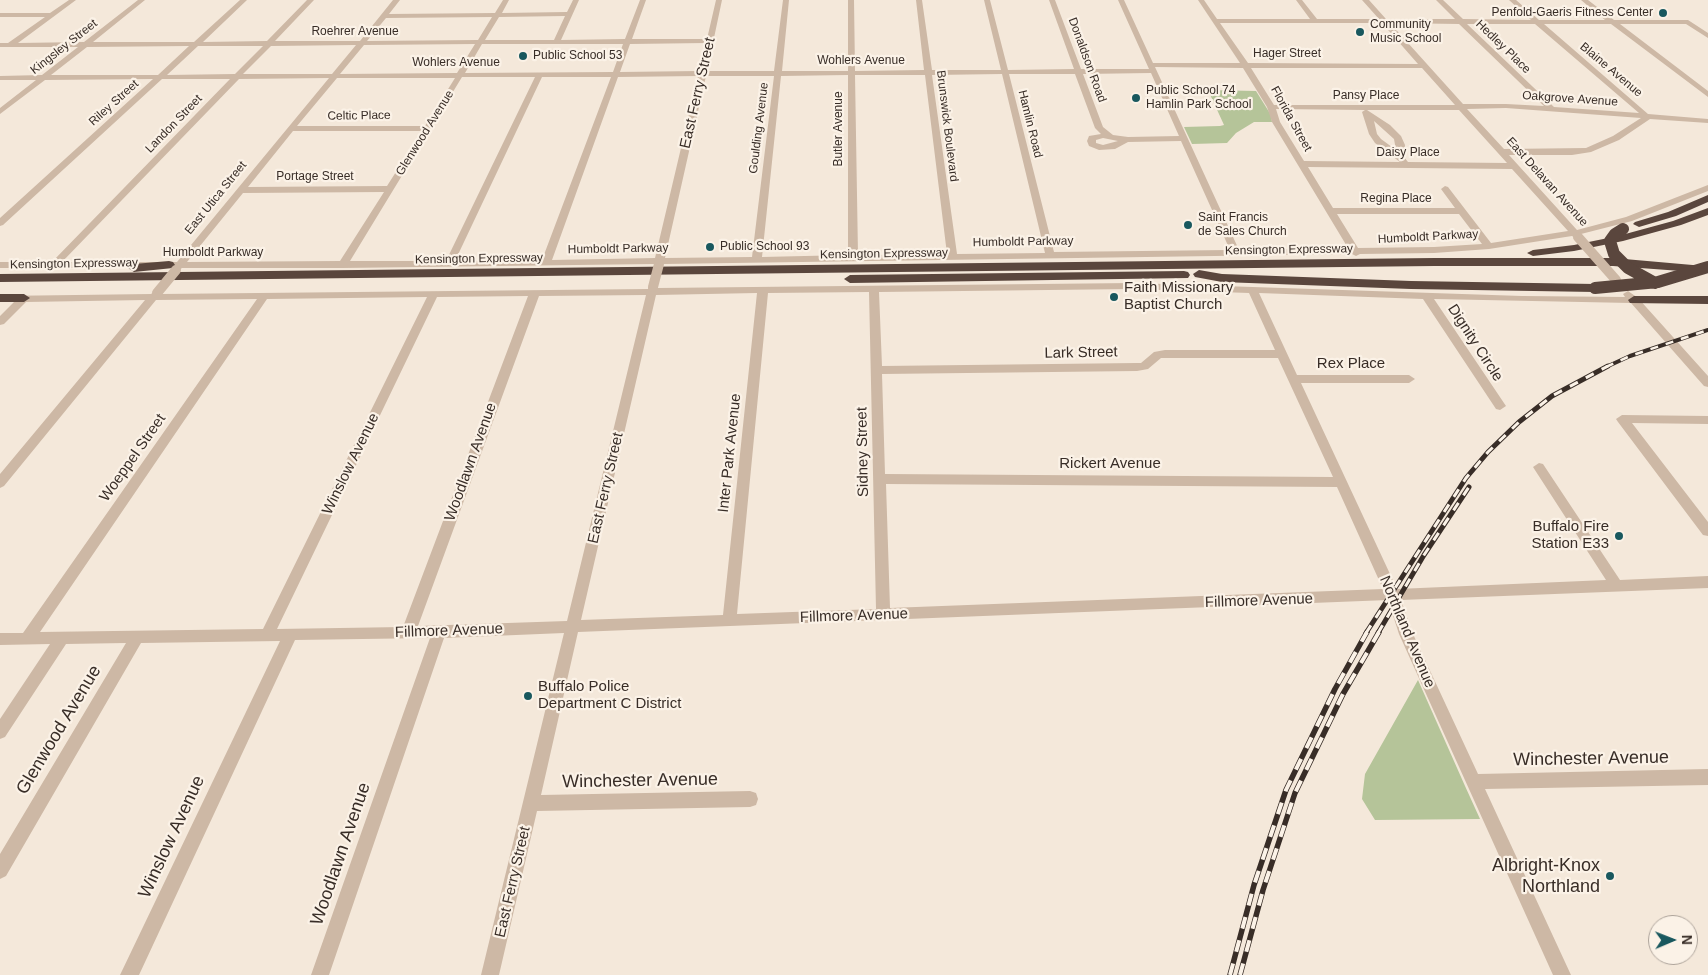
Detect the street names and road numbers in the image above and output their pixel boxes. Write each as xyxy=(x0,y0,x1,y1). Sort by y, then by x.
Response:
street label: Kingsley Street xyxy=(28,16,100,78)
street label: Donaldson Road xyxy=(1065,16,1109,104)
street label: Hedley Place xyxy=(1473,17,1533,77)
street label: Roehrer Avenue xyxy=(311,25,399,39)
street label: East Ferry Street xyxy=(676,36,720,150)
street label: Blaine Avenue xyxy=(1577,40,1645,100)
street label: Hager Street xyxy=(1253,47,1321,61)
street label: Wohlers Avenue xyxy=(817,54,905,68)
street label: Wohlers Avenue xyxy=(412,56,500,70)
street label: Brunswick Boulevard xyxy=(933,70,961,182)
street label: Riley Street xyxy=(86,77,142,129)
street label: Goulding Avenue xyxy=(746,82,772,174)
street label: Florida Street xyxy=(1267,84,1315,154)
street label: Glenwood Avenue xyxy=(393,88,457,178)
street label: Oakgrove Avenue xyxy=(1522,88,1618,110)
street label: Hamlin Road xyxy=(1015,89,1045,159)
street label: Pansy Place xyxy=(1333,89,1399,103)
street label: Butler Avenue xyxy=(832,91,846,167)
street label: Landon Street xyxy=(143,92,205,156)
street label: Celtic Place xyxy=(327,108,391,124)
street label: East Delavan Avenue xyxy=(1503,134,1591,230)
street label: Daisy Place xyxy=(1376,146,1440,160)
street label: East Utica Street xyxy=(182,158,250,238)
street label: Portage Street xyxy=(276,170,354,184)
street label: Regina Place xyxy=(1360,192,1432,206)
street label: Humboldt Parkway xyxy=(1377,227,1479,247)
street label: Humboldt Parkway xyxy=(973,234,1073,250)
street label: Humboldt Parkway xyxy=(568,241,668,257)
street label: Kensington Expressway xyxy=(1225,242,1353,258)
street label: Humboldt Parkway xyxy=(163,246,263,260)
street label: Kensington Expressway xyxy=(820,246,948,262)
street label: Kensington Expressway xyxy=(415,251,543,267)
street label: Kensington Expressway xyxy=(10,256,138,272)
street label: Dignity Circle xyxy=(1443,301,1507,385)
street label: Lark Street xyxy=(1044,343,1118,363)
street label: Rex Place xyxy=(1317,355,1385,373)
street label: Inter Park Avenue xyxy=(715,392,745,514)
street label: Woodlawn Avenue xyxy=(441,400,501,524)
street label: Sidney Street xyxy=(853,407,873,497)
street label: Winslow Avenue xyxy=(319,410,383,518)
street label: Woeppel Street xyxy=(96,411,170,505)
street label: East Ferry Street xyxy=(584,431,628,545)
street label: Rickert Avenue xyxy=(1059,455,1161,473)
street label: Northland Avenue xyxy=(1375,573,1439,691)
street label: Fillmore Avenue xyxy=(1205,590,1313,612)
street label: Fillmore Avenue xyxy=(800,605,908,627)
street label: Fillmore Avenue xyxy=(395,620,503,642)
street label: Glenwood Avenue xyxy=(12,662,106,798)
street label: Winchester Avenue xyxy=(1513,747,1669,771)
street label: Winchester Avenue xyxy=(562,769,718,793)
street label: Winslow Avenue xyxy=(134,772,210,902)
street label: Woodlawn Avenue xyxy=(306,780,376,928)
street label: East Ferry Street xyxy=(491,825,535,939)

